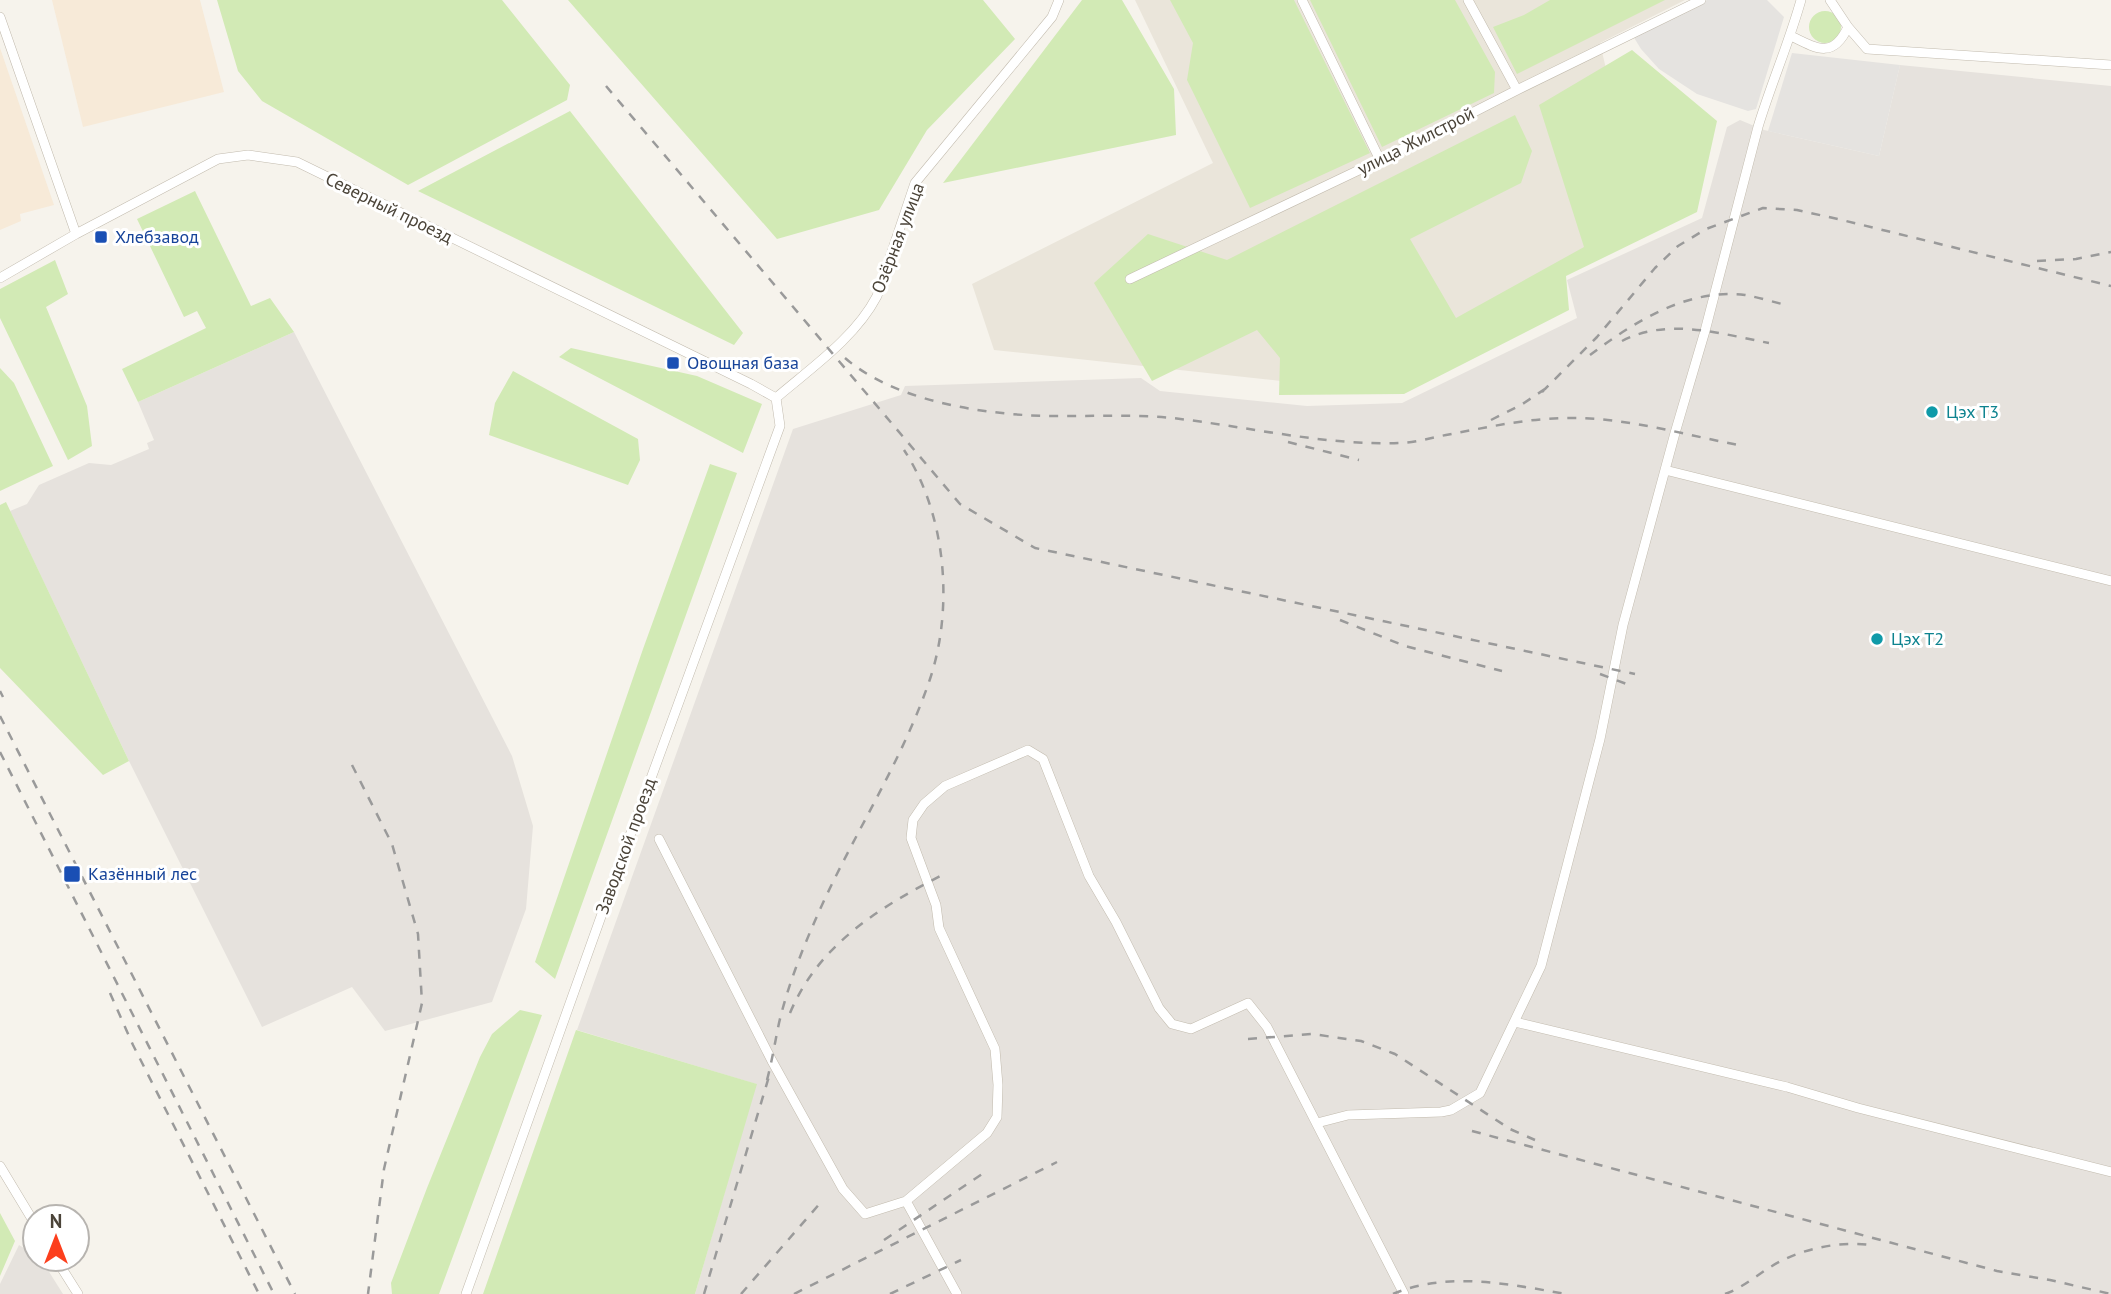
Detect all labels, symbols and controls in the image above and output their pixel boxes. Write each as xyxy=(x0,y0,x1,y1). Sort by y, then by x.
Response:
street label: улица Жилстрой xyxy=(1353,101,1478,180)
street label: Северный проезд xyxy=(322,167,457,248)
street label: Озёрная улица xyxy=(866,179,929,297)
place label: Хлебзавод xyxy=(115,225,199,248)
marker: Хлебзавод xyxy=(93,229,109,245)
place label: Овощная база xyxy=(687,351,799,374)
marker: Овощная база xyxy=(665,355,681,371)
place label: Цэх Т3 xyxy=(1946,400,1999,423)
marker: Цэх Т3 xyxy=(1924,404,1940,420)
place label: Цэх Т2 xyxy=(1891,627,1944,650)
marker: Цэх Т2 xyxy=(1869,631,1885,647)
street label: Заводской проезд xyxy=(590,774,661,917)
place label: Казённый лес xyxy=(88,862,197,885)
marker: Казённый лес xyxy=(62,864,82,884)
north arrow xyxy=(21,1203,91,1273)
text: N xyxy=(50,1209,62,1233)

